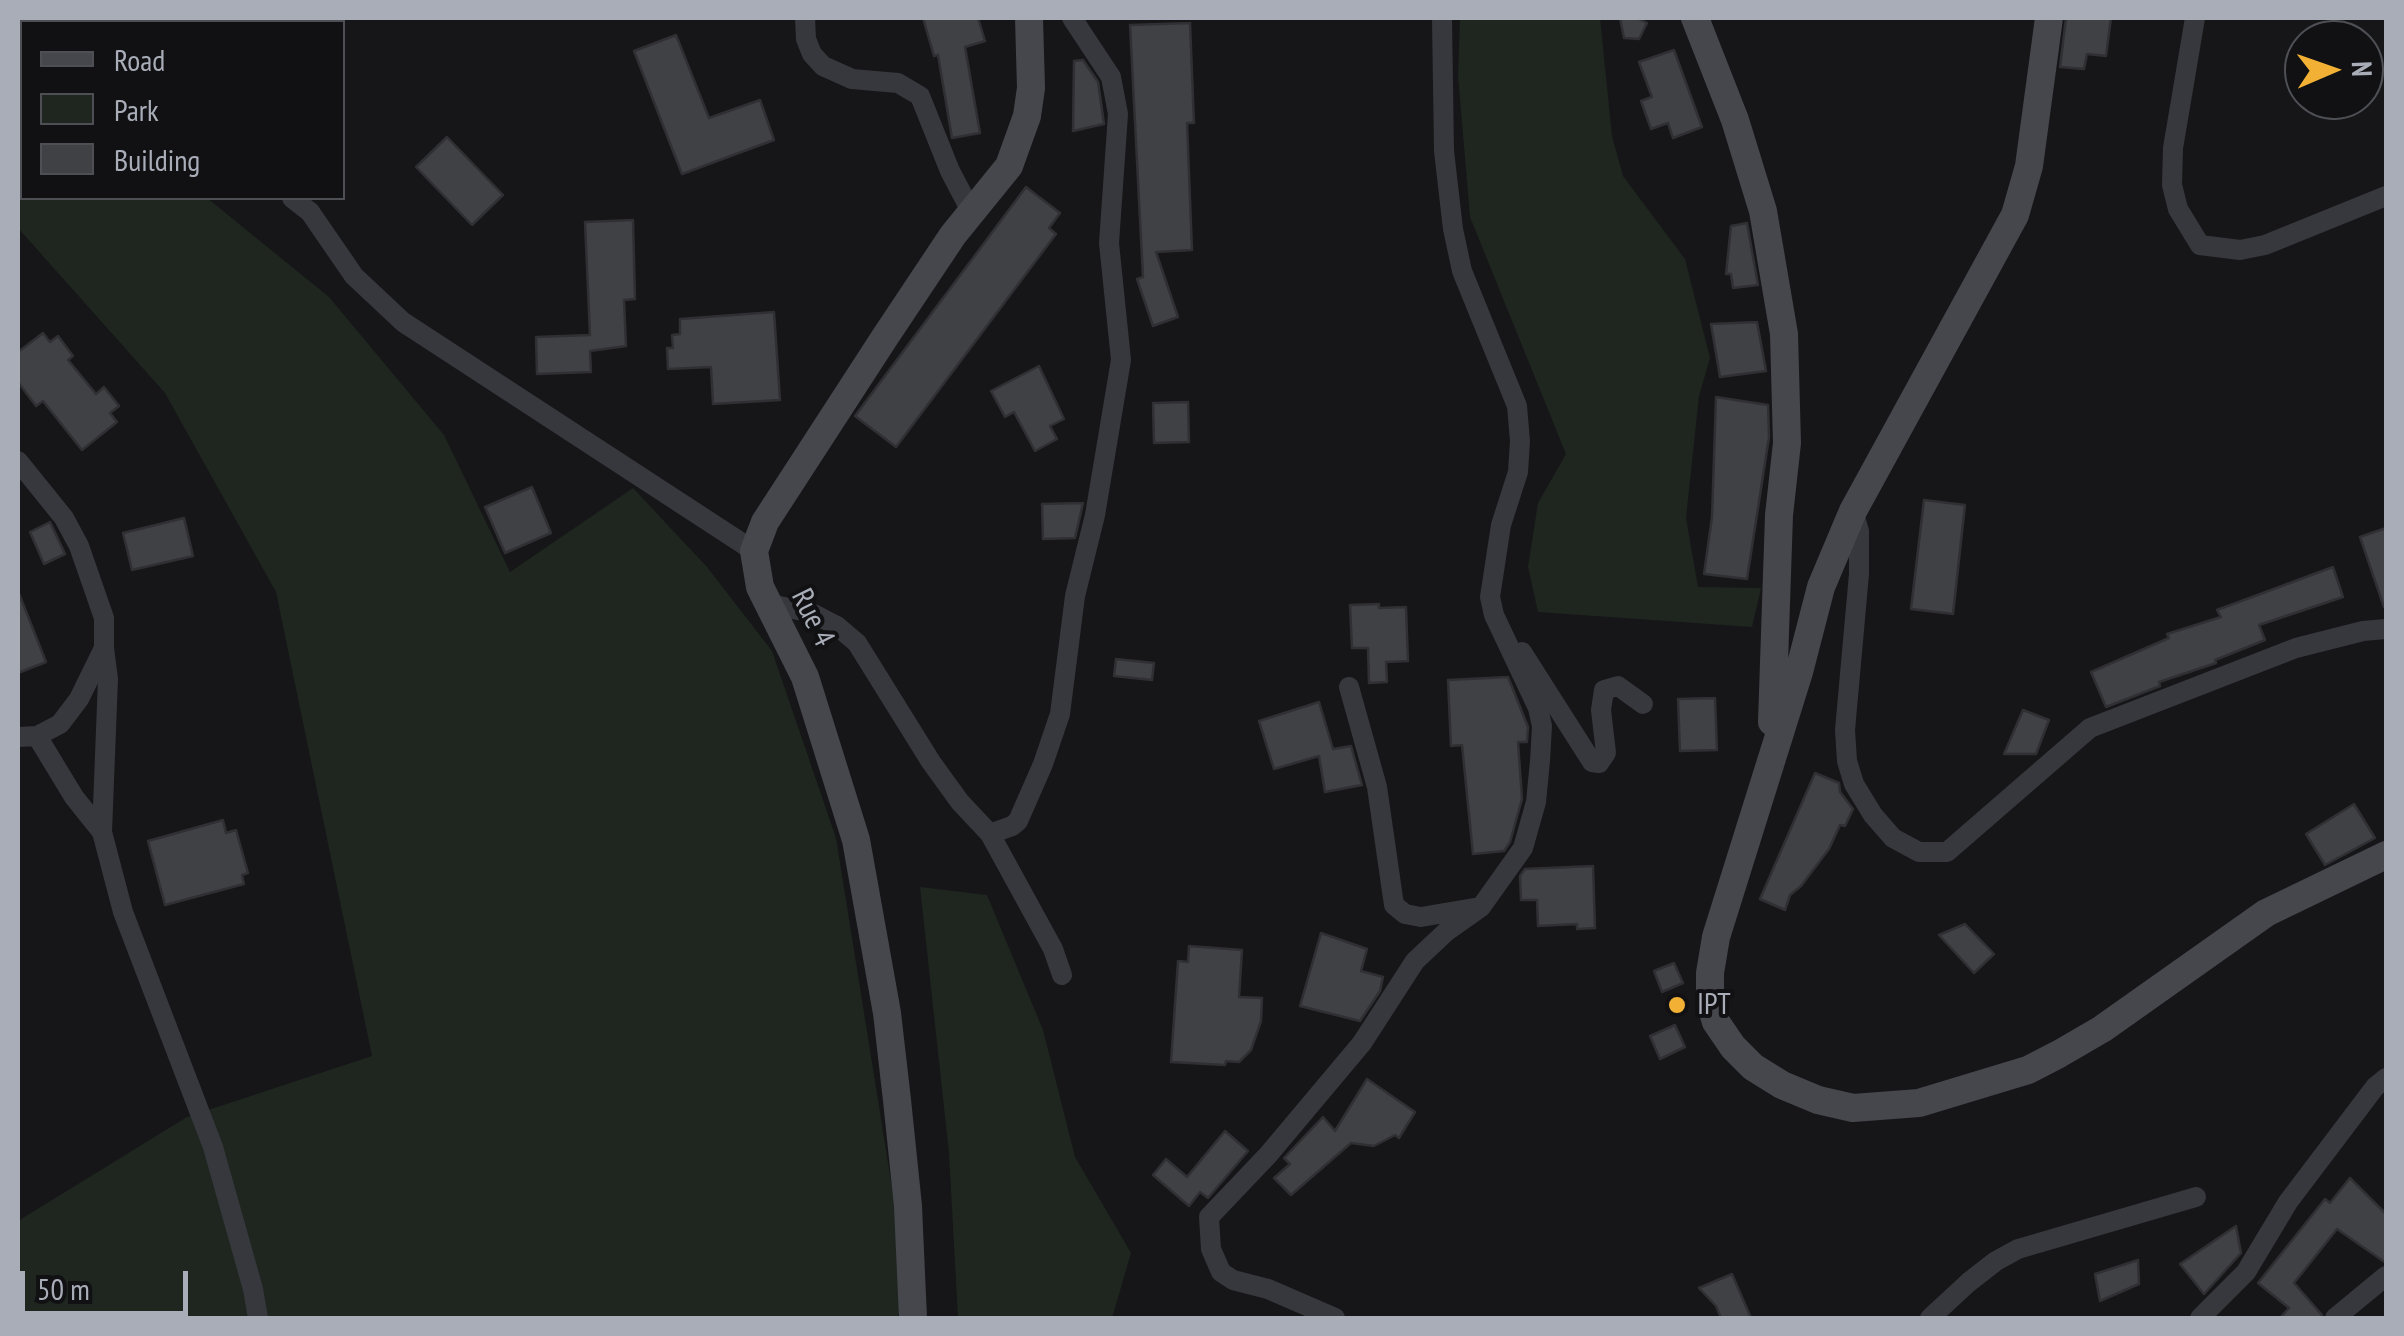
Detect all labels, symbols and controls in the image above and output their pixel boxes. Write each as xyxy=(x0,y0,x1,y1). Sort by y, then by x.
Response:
legend xyxy=(20,20,345,200)
north arrow xyxy=(2284,20,2384,120)
text: Road xyxy=(114,40,165,79)
text: N xyxy=(2344,61,2381,77)
text: Park xyxy=(114,90,159,129)
text: Building xyxy=(114,140,200,179)
street label: Rue 4 xyxy=(783,583,841,653)
place label: IPT xyxy=(1697,987,1731,1023)
marker: IPT xyxy=(1666,994,1688,1016)
scale bar xyxy=(25,1251,192,1313)
text: 50 m xyxy=(37,1269,90,1308)

